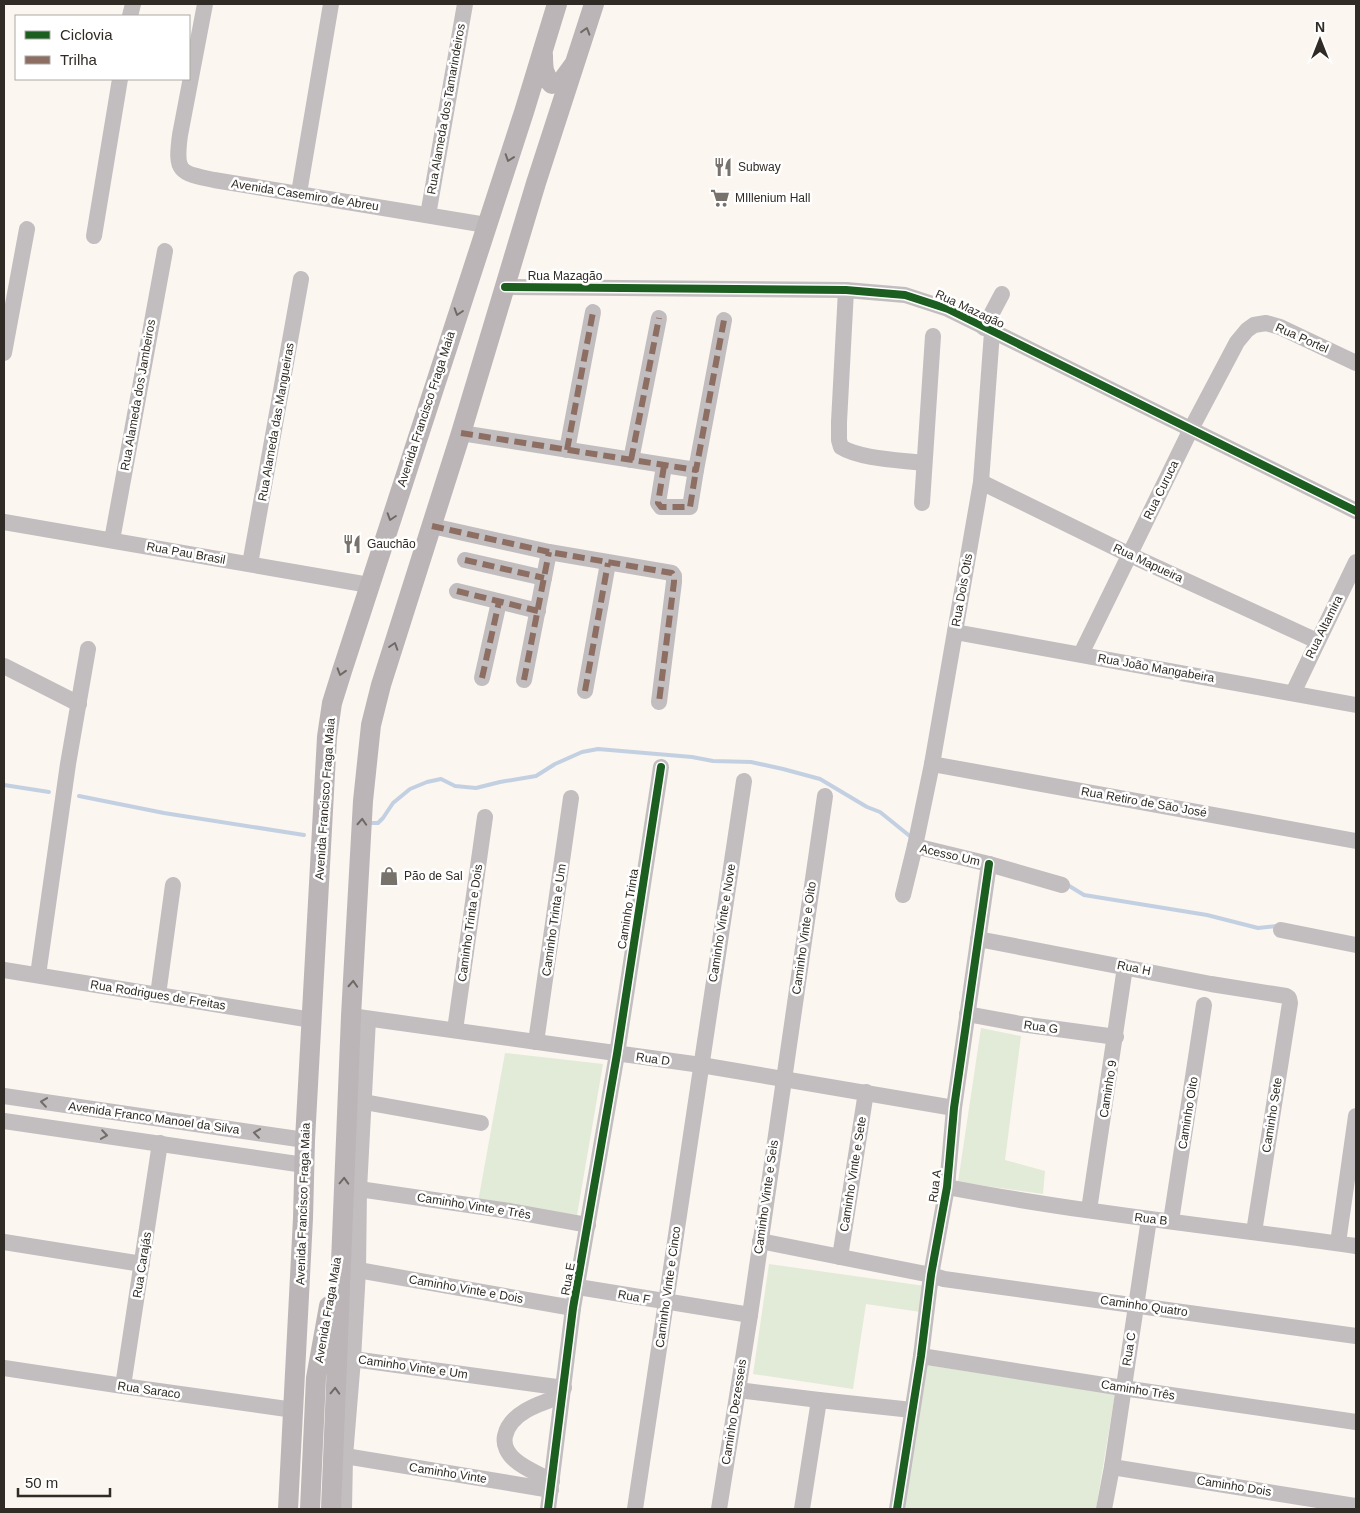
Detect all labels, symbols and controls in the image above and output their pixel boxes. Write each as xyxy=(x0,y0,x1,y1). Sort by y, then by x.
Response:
legend xyxy=(15,15,190,80)
north arrow xyxy=(1295,15,1345,65)
text: N xyxy=(1315,19,1325,35)
street label: Rua Alameda dos Tamarindeiros xyxy=(424,22,468,196)
text: Ciclovia xyxy=(60,26,113,43)
one-way arrow xyxy=(580,27,590,36)
text: Trilha xyxy=(60,51,98,68)
one-way arrow xyxy=(505,153,515,162)
restaurant icon: Subway xyxy=(712,156,734,178)
place label: Subway xyxy=(738,160,781,174)
street label: Avenida Casemiro de Abreu xyxy=(230,176,380,214)
supermarket icon: MIllenium Hall xyxy=(709,187,731,209)
place label: MIllenium Hall xyxy=(735,191,810,205)
street label: Rua Mazagão xyxy=(528,269,603,283)
street label: Rua Mazagão xyxy=(933,287,1007,331)
one-way arrow xyxy=(454,308,464,316)
street label: Rua Alameda dos Jambeiros xyxy=(118,318,158,472)
street label: Rua Portel xyxy=(1273,320,1331,356)
street label: Avenida Francisco Fraga Maia xyxy=(394,329,458,488)
street label: Rua Alameda das Mangueiras xyxy=(255,342,297,502)
street label: Rua Curuca xyxy=(1141,458,1181,522)
one-way arrow xyxy=(387,512,397,520)
restaurant icon: Gauchão xyxy=(341,533,363,555)
place label: Gauchão xyxy=(367,537,416,551)
street label: Rua Pau Brasil xyxy=(145,539,227,567)
street label: Rua Mapueira xyxy=(1111,541,1185,585)
street label: Rua Dois Otis xyxy=(949,552,975,628)
street label: Rua Altamira xyxy=(1303,593,1345,661)
one-way arrow xyxy=(388,642,398,650)
street label: Rua João Mangabeira xyxy=(1097,651,1216,685)
one-way arrow xyxy=(337,667,347,675)
street label: Avenida Francisco Fraga Maia xyxy=(312,717,338,881)
street label: Rua Retiro de São José xyxy=(1080,784,1208,820)
one-way arrow xyxy=(356,818,367,826)
street label: Acesso Um xyxy=(919,841,981,869)
street label: Caminho Vinte e Nove xyxy=(706,862,738,983)
street label: Caminho Trinta e Dois xyxy=(455,863,485,983)
street label: Caminho Trinta e Um xyxy=(539,863,569,977)
shop icon: Pão de Sal xyxy=(378,865,400,887)
street label: Caminho Trinta xyxy=(615,867,641,950)
place label: Pão de Sal xyxy=(404,869,463,883)
street label: Caminho Vinte e Oito xyxy=(789,880,819,995)
street label: Rua H xyxy=(1116,958,1152,978)
street label: Rua Rodrigues de Freitas xyxy=(89,977,227,1013)
one-way arrow xyxy=(347,980,358,988)
street label: Rua G xyxy=(1023,1018,1059,1036)
street label: Rua D xyxy=(635,1050,671,1068)
street label: Caminho 9 xyxy=(1097,1059,1120,1119)
street label: Caminho Oito xyxy=(1175,1075,1201,1150)
street label: Caminho Sete xyxy=(1259,1076,1285,1154)
one-way arrow xyxy=(40,1097,48,1108)
street label: Avenida Franco Manoel da Silva xyxy=(68,1099,241,1137)
street label: Caminho Vinte e Sete xyxy=(837,1115,869,1233)
street label: Avenida Francisco Fraga Maia xyxy=(293,1122,313,1285)
one-way arrow xyxy=(252,1129,261,1139)
one-way arrow xyxy=(100,1130,108,1140)
street label: Caminho Vinte e Seis xyxy=(751,1139,781,1255)
street label: Rua A xyxy=(926,1169,944,1203)
one-way arrow xyxy=(339,1177,350,1185)
street label: Caminho Vinte e Três xyxy=(416,1190,532,1222)
street label: Rua B xyxy=(1134,1210,1168,1228)
street label: Caminho Vinte e Cinco xyxy=(653,1225,684,1349)
street label: Rua Carajás xyxy=(130,1231,154,1299)
street label: Avenida Fraga Maia xyxy=(312,1256,344,1364)
street label: Rua E xyxy=(558,1261,578,1297)
street label: Caminho Vinte e Dois xyxy=(408,1272,524,1306)
street label: Rua F xyxy=(617,1287,651,1307)
street label: Caminho Quatro xyxy=(1099,1293,1189,1319)
street label: Rua C xyxy=(1119,1331,1139,1367)
street label: Caminho Vinte e Um xyxy=(357,1352,469,1382)
street label: Caminho Dezesseis xyxy=(719,1358,749,1466)
street label: Caminho Três xyxy=(1100,1377,1176,1403)
street label: Rua Saraco xyxy=(117,1379,182,1401)
one-way arrow xyxy=(330,1386,341,1394)
street label: Caminho Vinte xyxy=(408,1460,488,1486)
scale bar xyxy=(18,1466,110,1498)
street label: Caminho Dois xyxy=(1196,1473,1272,1499)
text: 50 m xyxy=(25,1474,58,1491)

